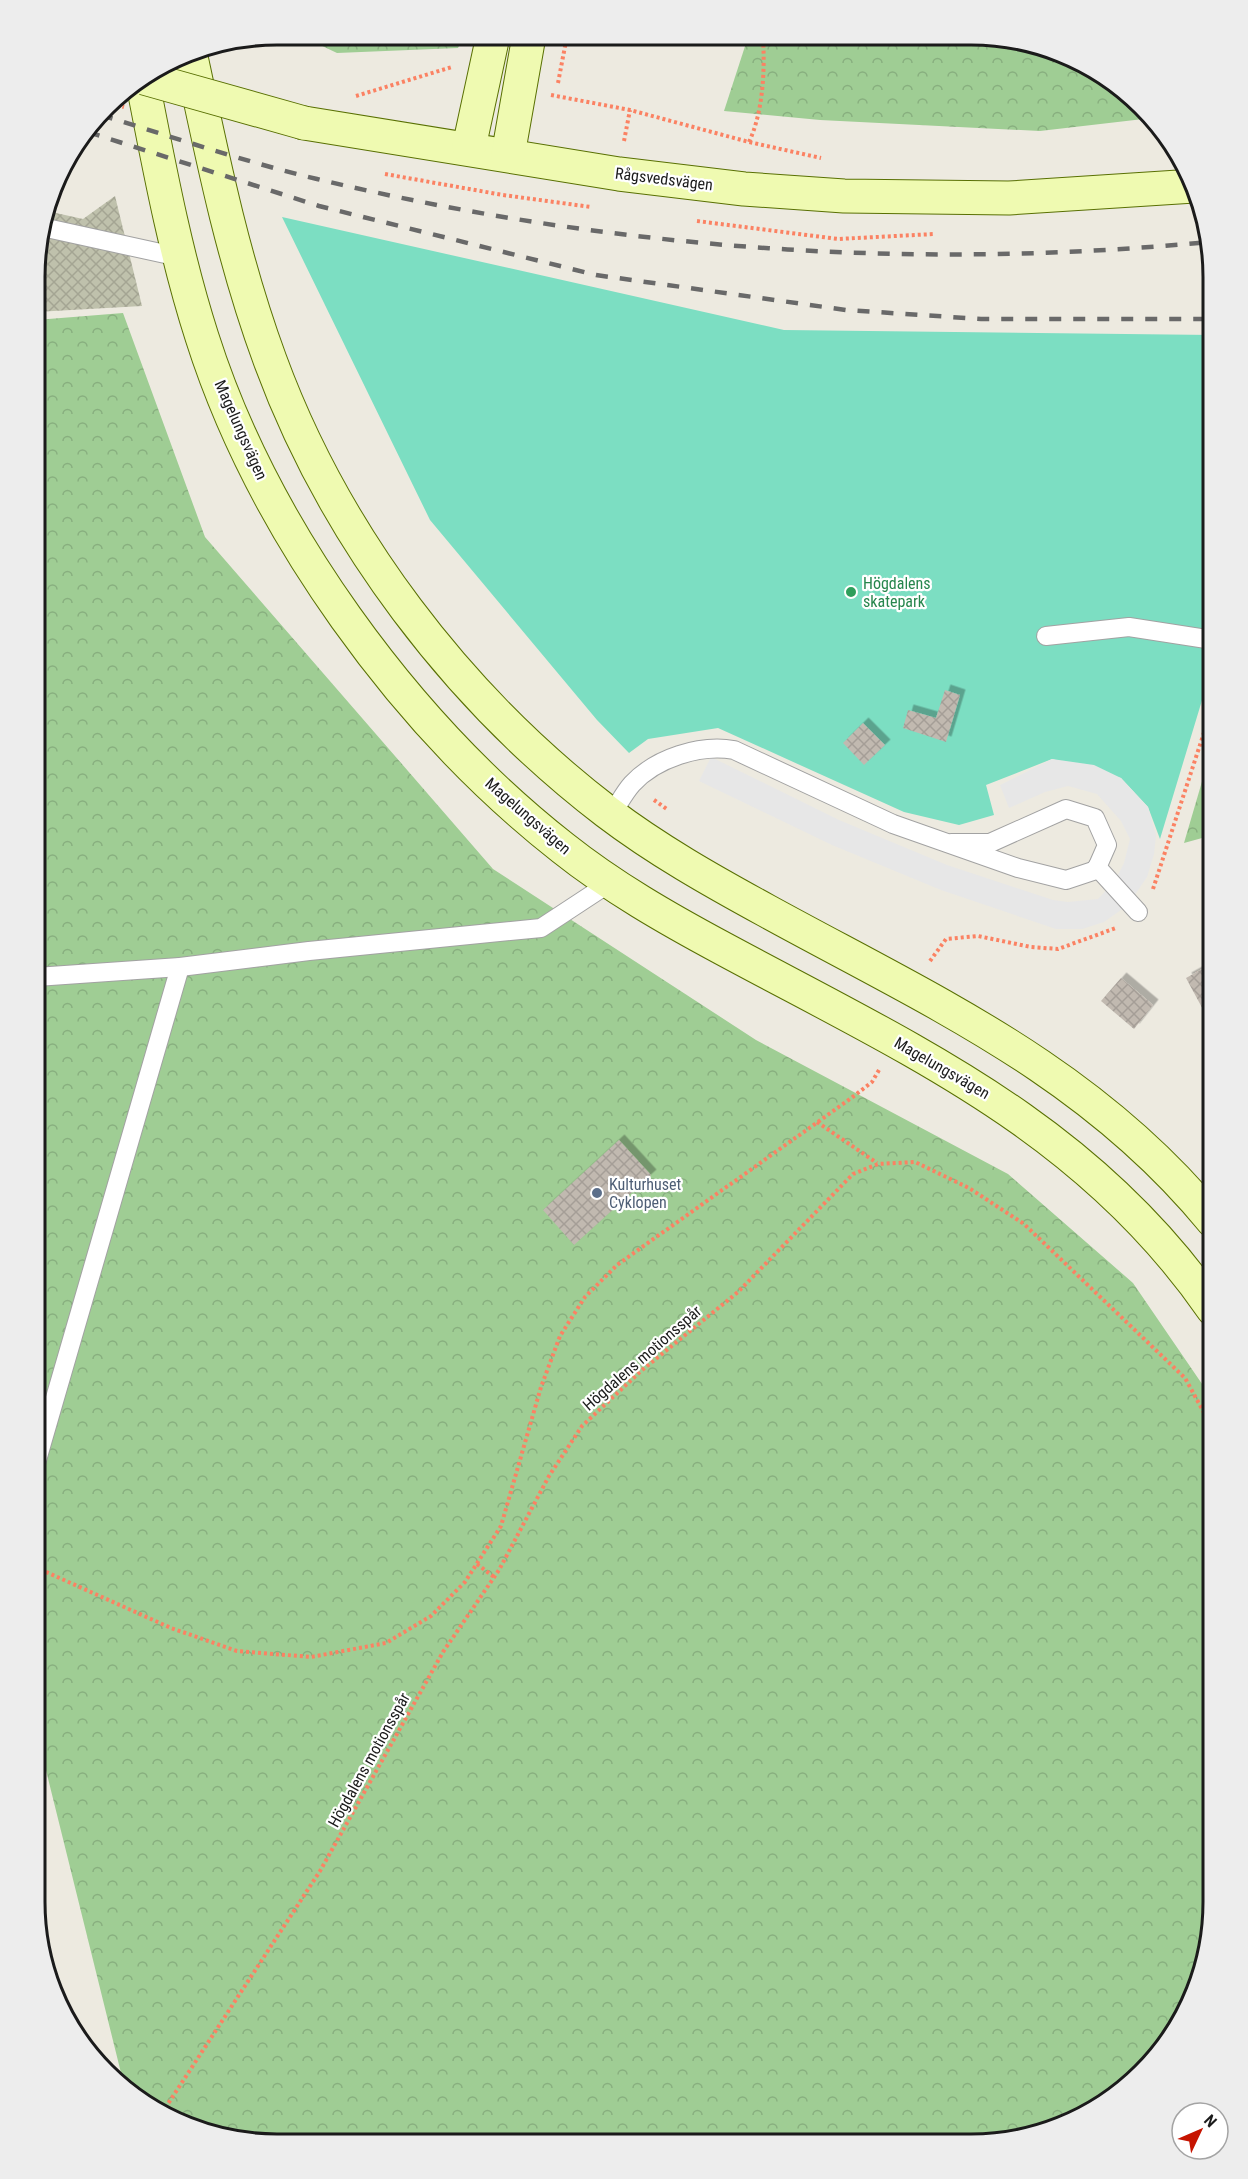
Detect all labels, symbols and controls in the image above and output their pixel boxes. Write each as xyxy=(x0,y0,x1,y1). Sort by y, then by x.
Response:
street label: Rågsvedsvägen xyxy=(614,164,714,194)
street label: Magelungsvägen xyxy=(211,377,271,483)
place label: Högdalens skatepark xyxy=(863,574,931,611)
marker: Högdalens skatepark xyxy=(844,585,858,599)
street label: Magelungsvägen xyxy=(481,774,575,858)
street label: Magelungsvägen xyxy=(891,1033,993,1103)
place label: Kulturhuset Cyklopen xyxy=(609,1175,682,1212)
marker: Kulturhuset Cyklopen xyxy=(590,1186,604,1200)
street label: Högdalens motionsspår xyxy=(579,1301,705,1415)
street label: Högdalens motionsspår xyxy=(324,1689,414,1830)
north arrow xyxy=(1170,2101,1230,2161)
text: N xyxy=(1200,2111,1221,2131)

